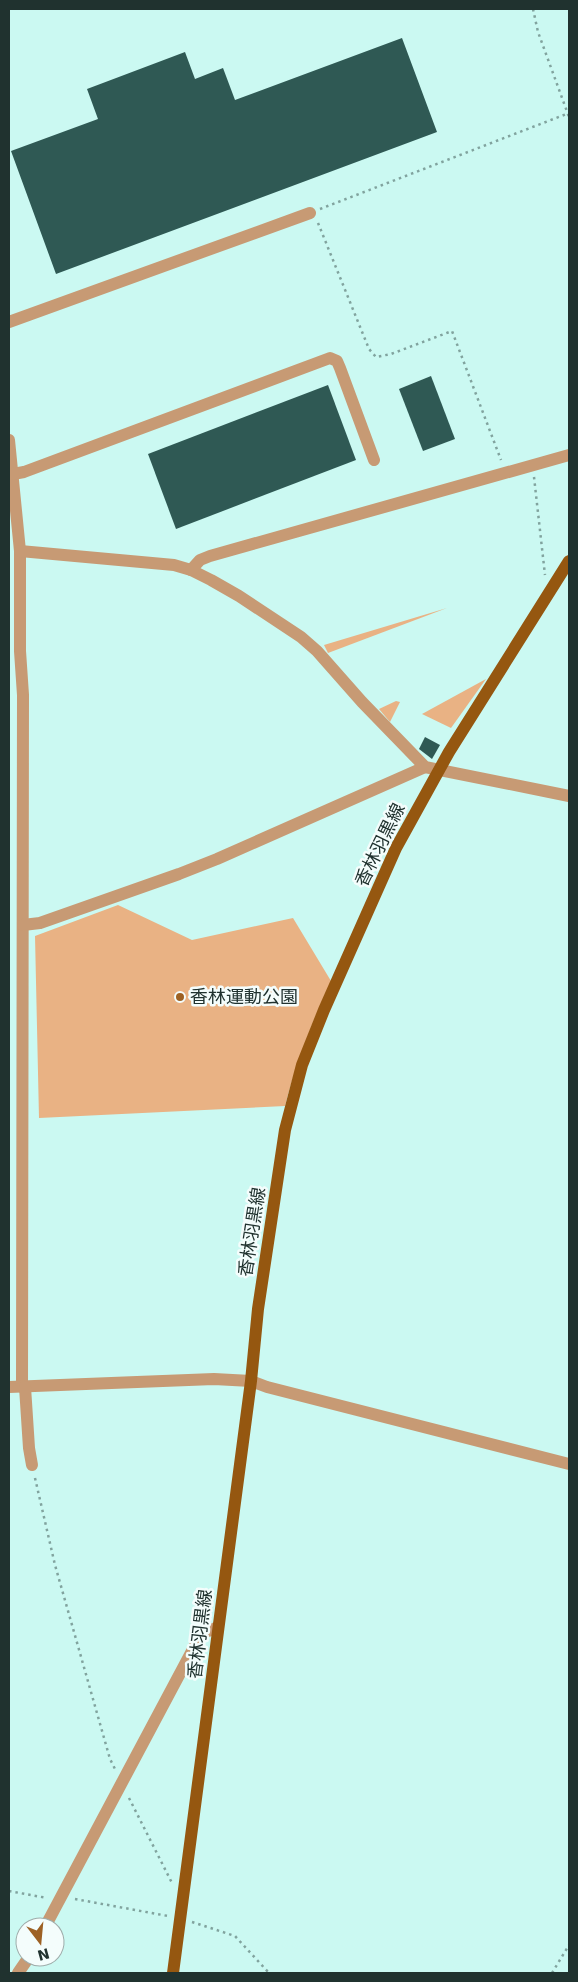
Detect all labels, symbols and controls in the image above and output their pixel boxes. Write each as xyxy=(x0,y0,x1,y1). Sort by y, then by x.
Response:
street label: 香林羽黒線 xyxy=(350,800,409,890)
place label: 香林運動公園 xyxy=(190,986,298,1007)
marker: 香林運動公園 xyxy=(174,991,186,1003)
street label: 香林羽黒線 xyxy=(234,1186,269,1278)
street label: 香林羽黒線 xyxy=(184,1588,215,1680)
north arrow xyxy=(15,1917,65,1967)
text: N xyxy=(36,1945,51,1964)

